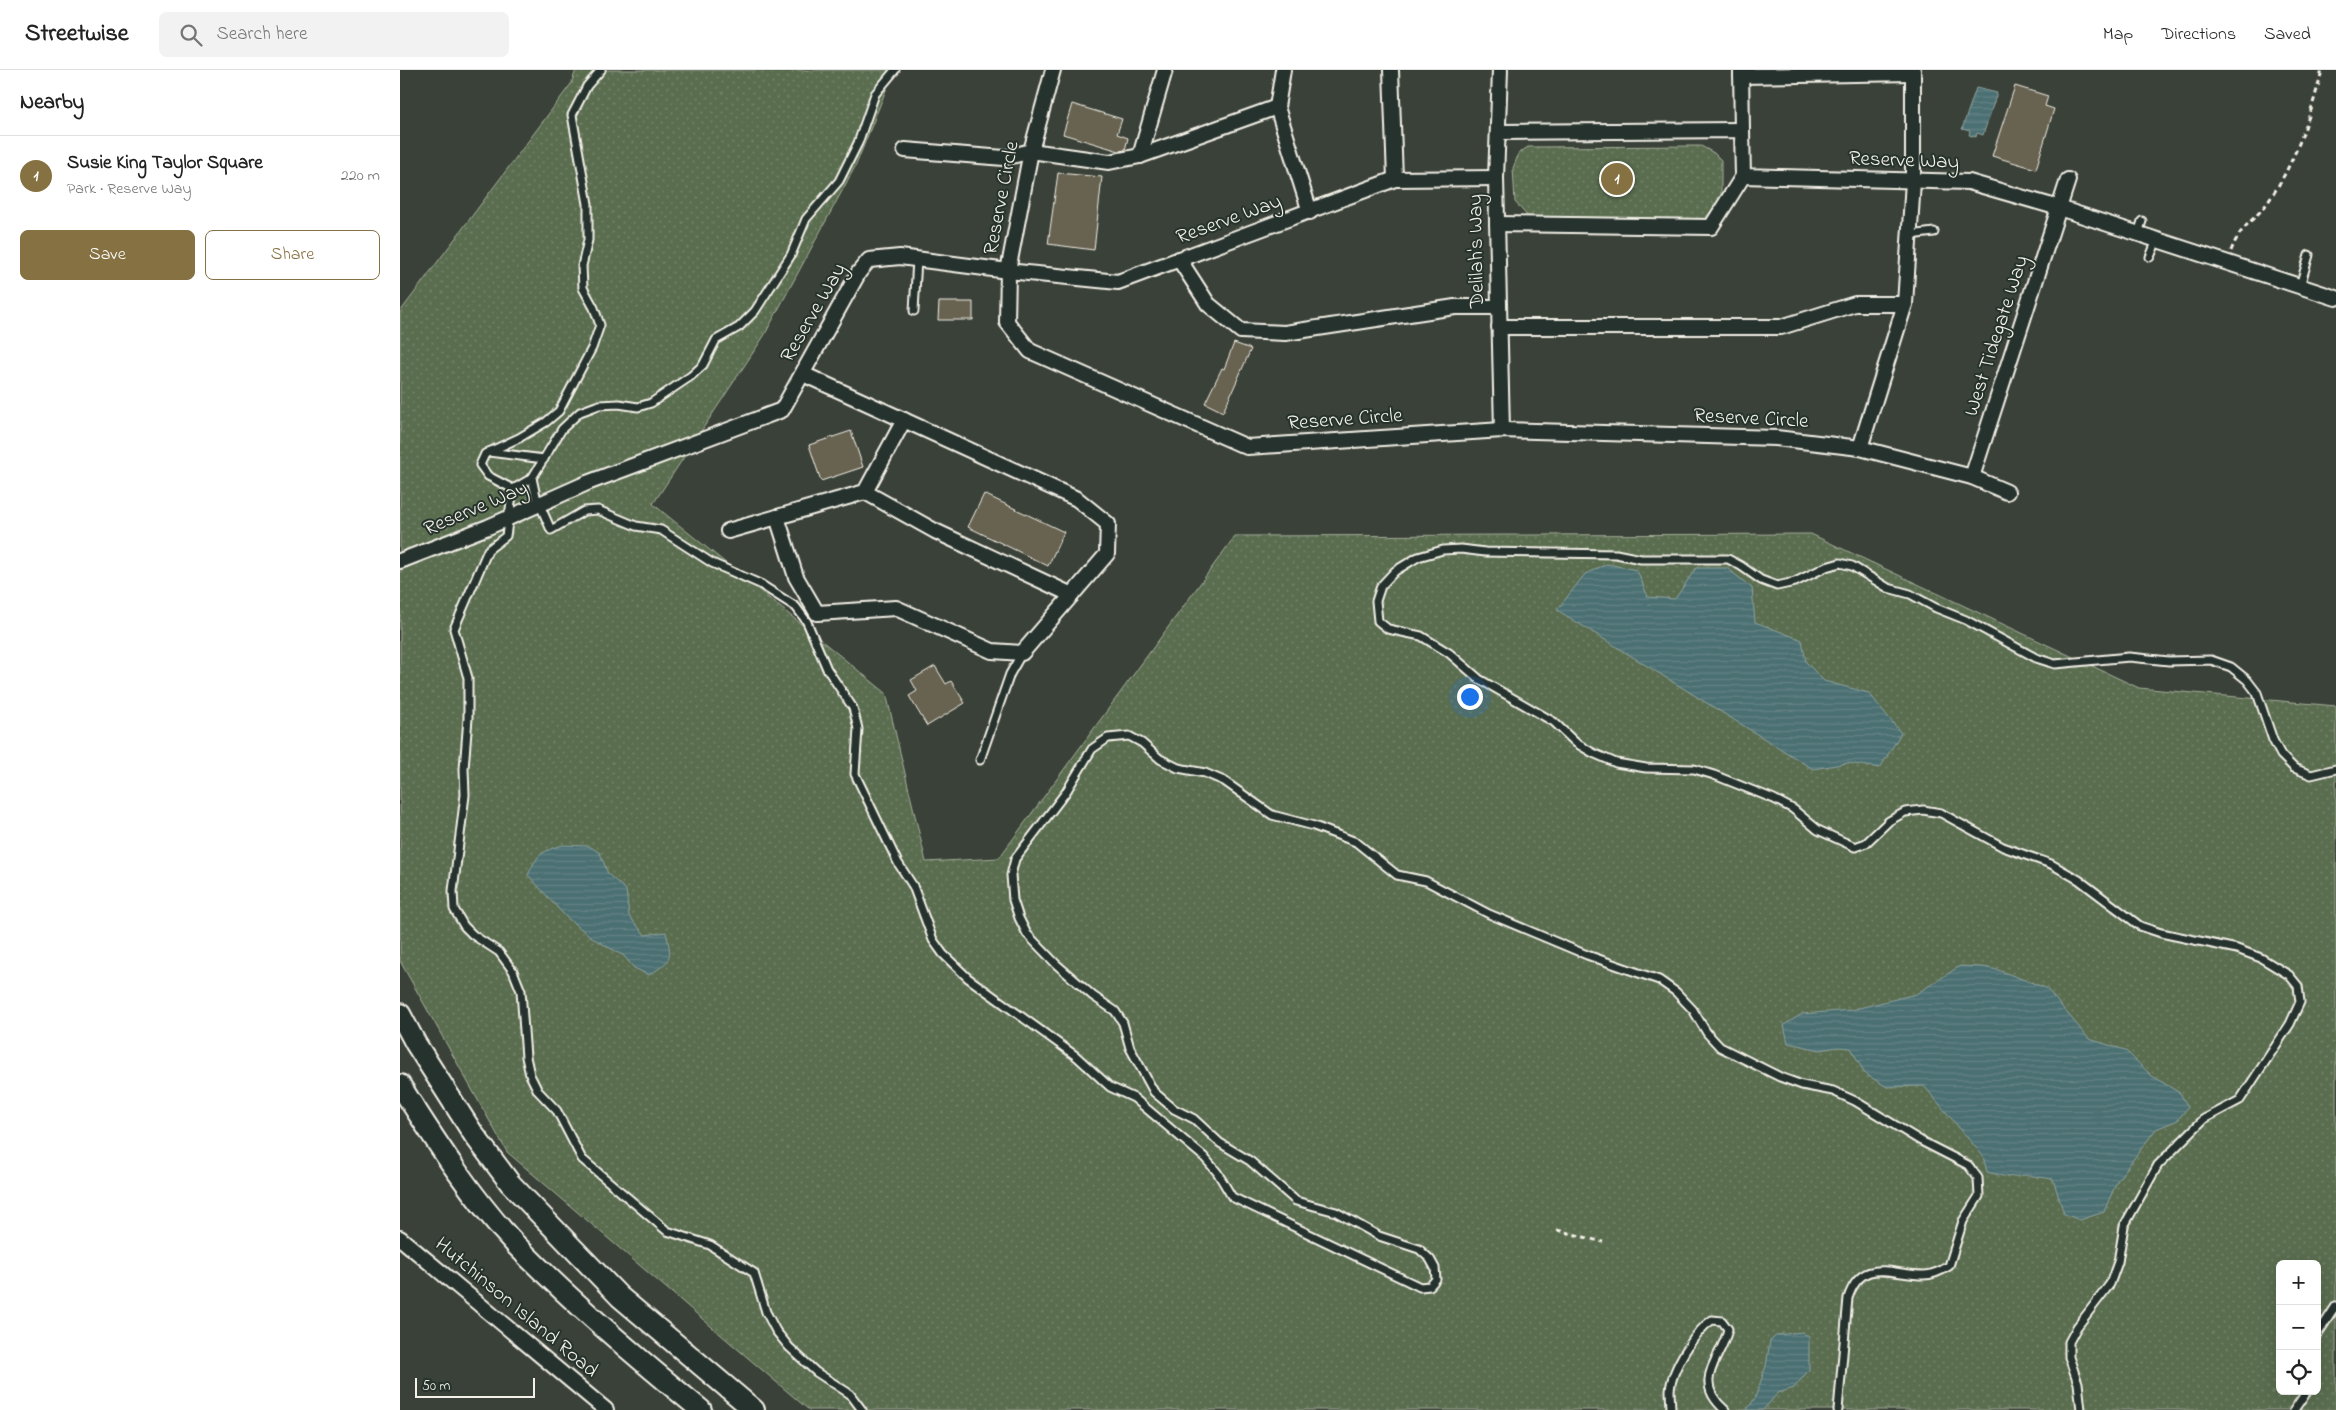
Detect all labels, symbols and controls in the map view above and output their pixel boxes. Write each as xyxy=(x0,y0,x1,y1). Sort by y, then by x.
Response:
search box xyxy=(159,12,509,57)
text: Streetwise xyxy=(25,17,129,52)
icon: search xyxy=(177,21,205,49)
text: Search here xyxy=(217,21,308,48)
text: Map xyxy=(2103,22,2133,48)
text: Directions xyxy=(2161,22,2236,48)
text: Saved xyxy=(2264,22,2311,48)
text: Nearby xyxy=(20,88,84,118)
street label: Reserve Circle xyxy=(976,138,1028,257)
street label: Reserve Way xyxy=(1848,144,1960,180)
text: Susie King Taylor Square xyxy=(67,150,263,177)
pin: 1 xyxy=(1601,160,1633,198)
text: 1 xyxy=(33,164,39,188)
text: 220 m xyxy=(341,164,380,188)
text: Park · Reserve Way xyxy=(67,177,191,201)
street label: Reserve Way xyxy=(1172,187,1287,255)
street label: Delilah's Way xyxy=(1461,194,1495,309)
button: Save xyxy=(20,230,195,280)
button: Share xyxy=(205,230,380,280)
street label: West Tidegate Way xyxy=(1957,252,2039,421)
street label: Reserve Way xyxy=(773,258,856,369)
street label: Reserve Circle xyxy=(1287,401,1404,439)
street label: Reserve Circle xyxy=(1693,401,1810,437)
street label: Reserve Way xyxy=(419,474,533,546)
your location xyxy=(1457,684,1483,710)
street label: Hutchinson Island Road xyxy=(428,1230,604,1386)
map controls xyxy=(2276,1260,2321,1395)
button: + xyxy=(2276,1260,2321,1305)
button: − xyxy=(2276,1305,2321,1350)
button: locate xyxy=(2276,1350,2321,1395)
scale bar xyxy=(415,1375,535,1398)
text: 50 m xyxy=(422,1376,450,1397)

